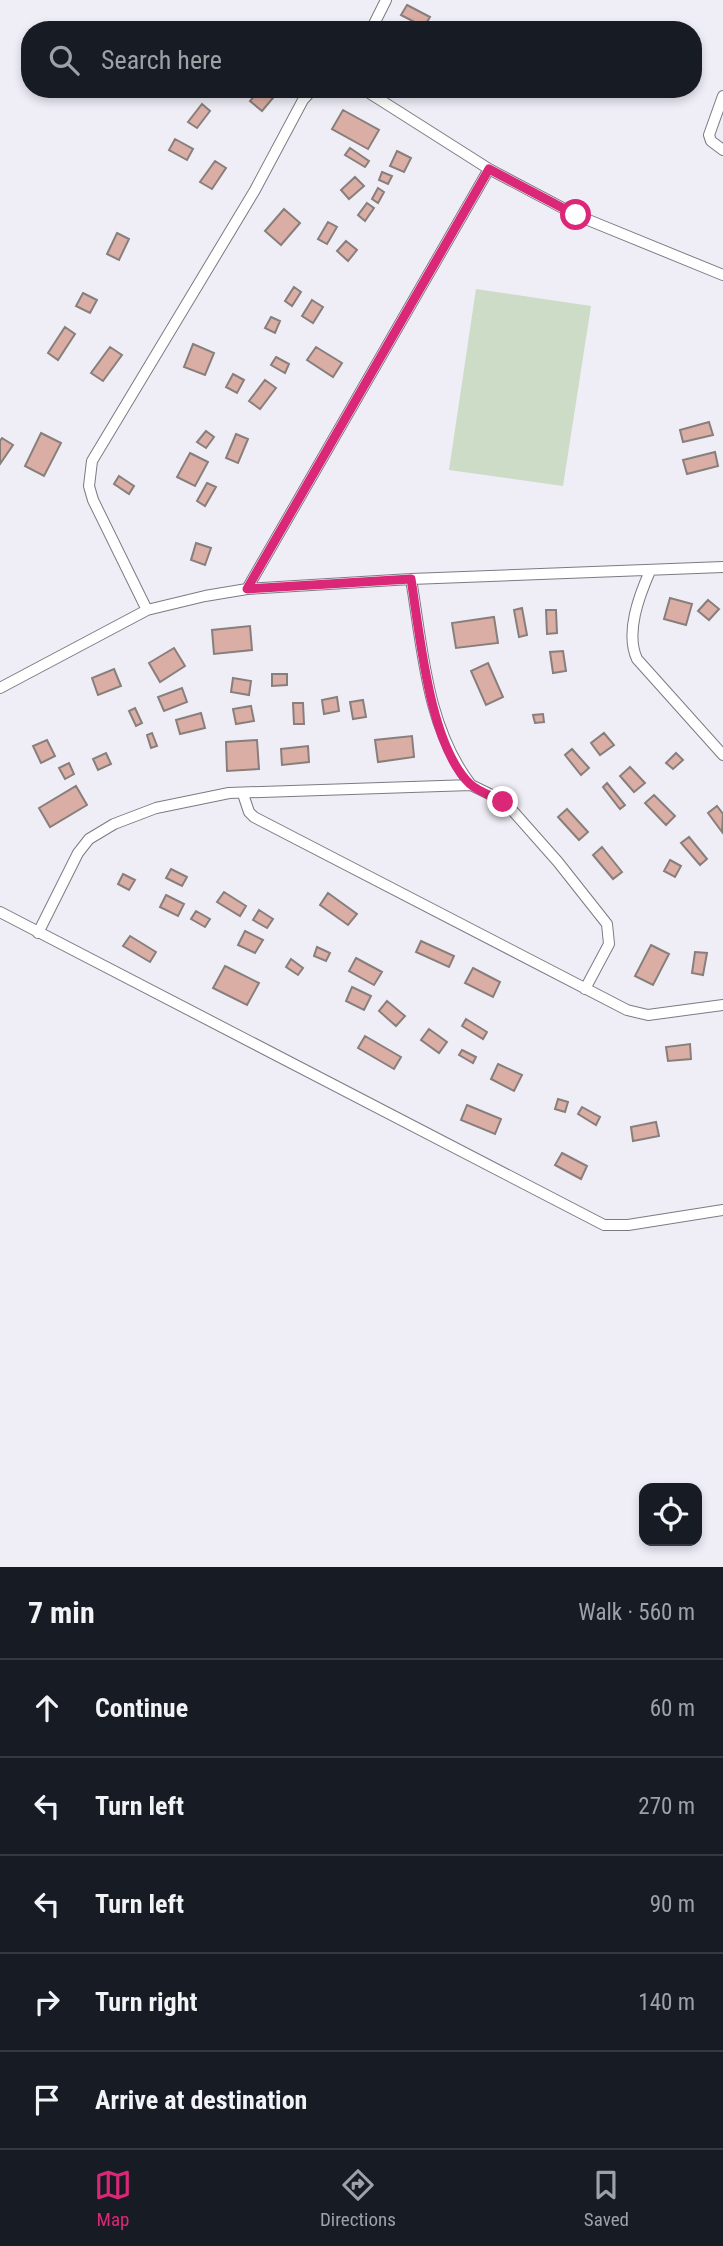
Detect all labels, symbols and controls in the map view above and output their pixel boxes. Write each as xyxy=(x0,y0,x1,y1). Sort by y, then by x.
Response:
search box xyxy=(21,21,702,98)
icon: search xyxy=(45,41,83,79)
text: Search here xyxy=(101,45,222,75)
route start xyxy=(560,199,591,230)
route end xyxy=(487,786,518,817)
map controls xyxy=(639,1483,702,1546)
button: locate xyxy=(639,1483,702,1546)
text: 7 min xyxy=(28,1595,95,1630)
text: Walk · 560 m xyxy=(578,1599,695,1626)
icon: ahead xyxy=(28,1689,66,1727)
text: Continue xyxy=(95,1693,188,1723)
text: 60 m xyxy=(650,1695,695,1722)
icon: left xyxy=(28,1787,66,1825)
text: Turn left xyxy=(95,1791,184,1821)
text: 270 m xyxy=(638,1793,695,1820)
icon: left xyxy=(28,1885,66,1923)
text: Turn left xyxy=(95,1889,184,1919)
text: 90 m xyxy=(650,1891,695,1918)
icon: right xyxy=(28,1983,66,2021)
text: Turn right xyxy=(95,1987,197,2017)
text: 140 m xyxy=(638,1989,695,2016)
icon: arrive xyxy=(28,2081,66,2119)
text: Arrive at destination xyxy=(95,2085,307,2115)
tab: Map xyxy=(94,2166,132,2231)
tab: Directions xyxy=(320,2166,396,2231)
tab: Saved xyxy=(584,2166,629,2231)

